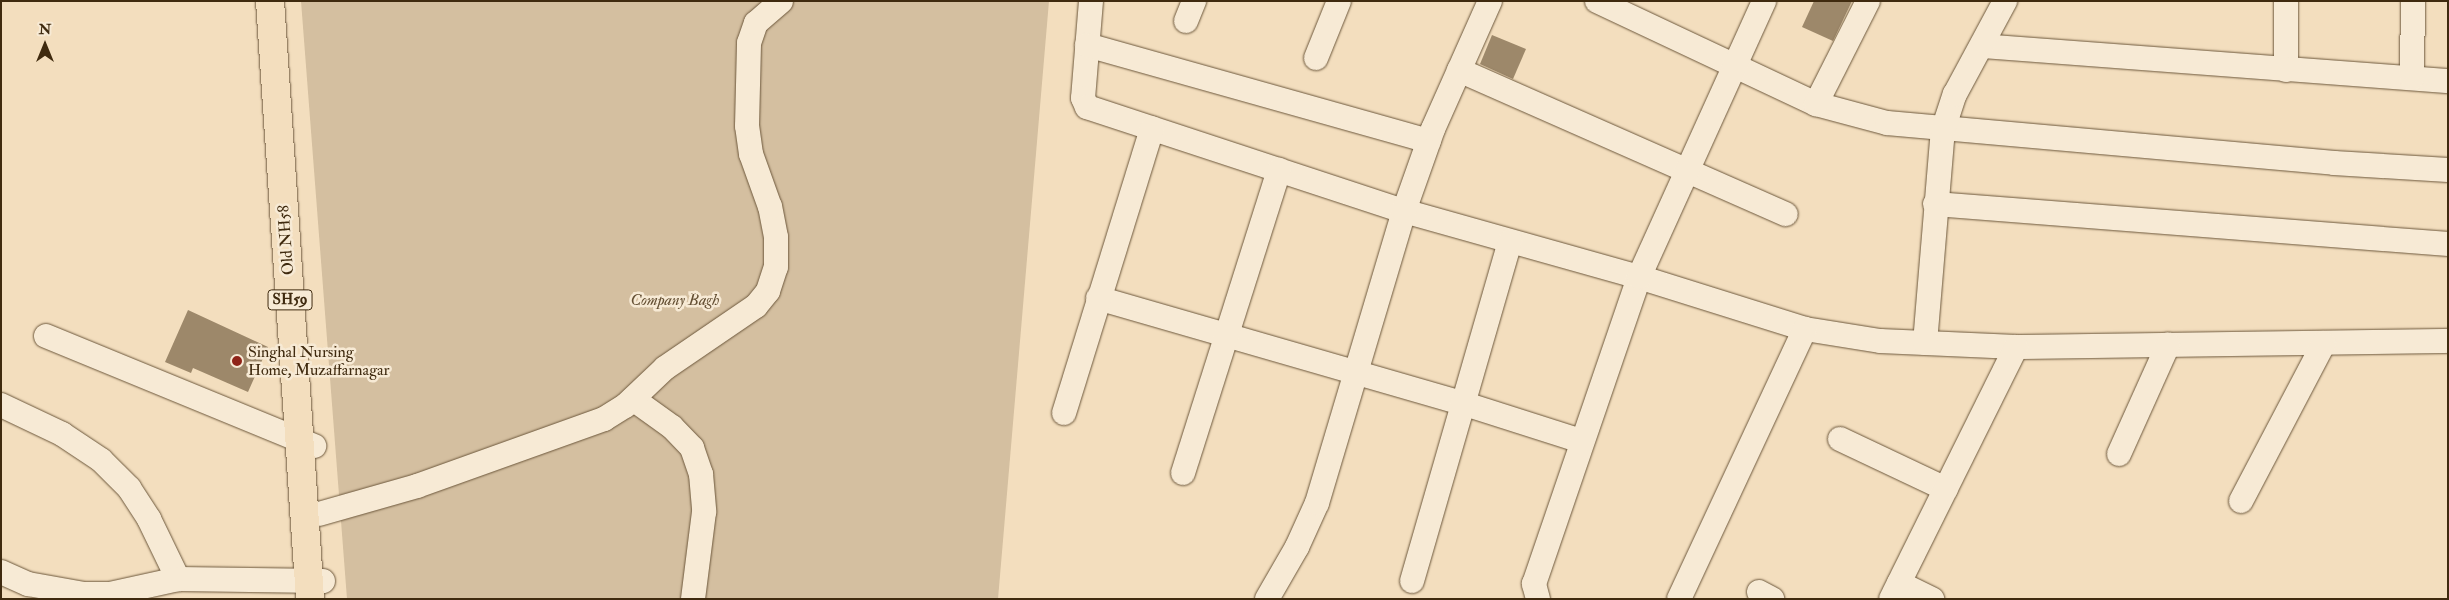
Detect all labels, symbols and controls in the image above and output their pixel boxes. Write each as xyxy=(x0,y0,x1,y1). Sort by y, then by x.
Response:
north arrow xyxy=(20,20,70,70)
text: N xyxy=(39,21,51,38)
street label: Old NH58 xyxy=(274,204,298,276)
road number: SH59 xyxy=(268,288,312,312)
park label: Company Bagh xyxy=(631,290,719,310)
place label: Singhal Nursing Home, Muzaffarnagar xyxy=(248,342,390,380)
marker: Singhal Nursing Home, Muzaffarnagar xyxy=(230,354,244,368)

